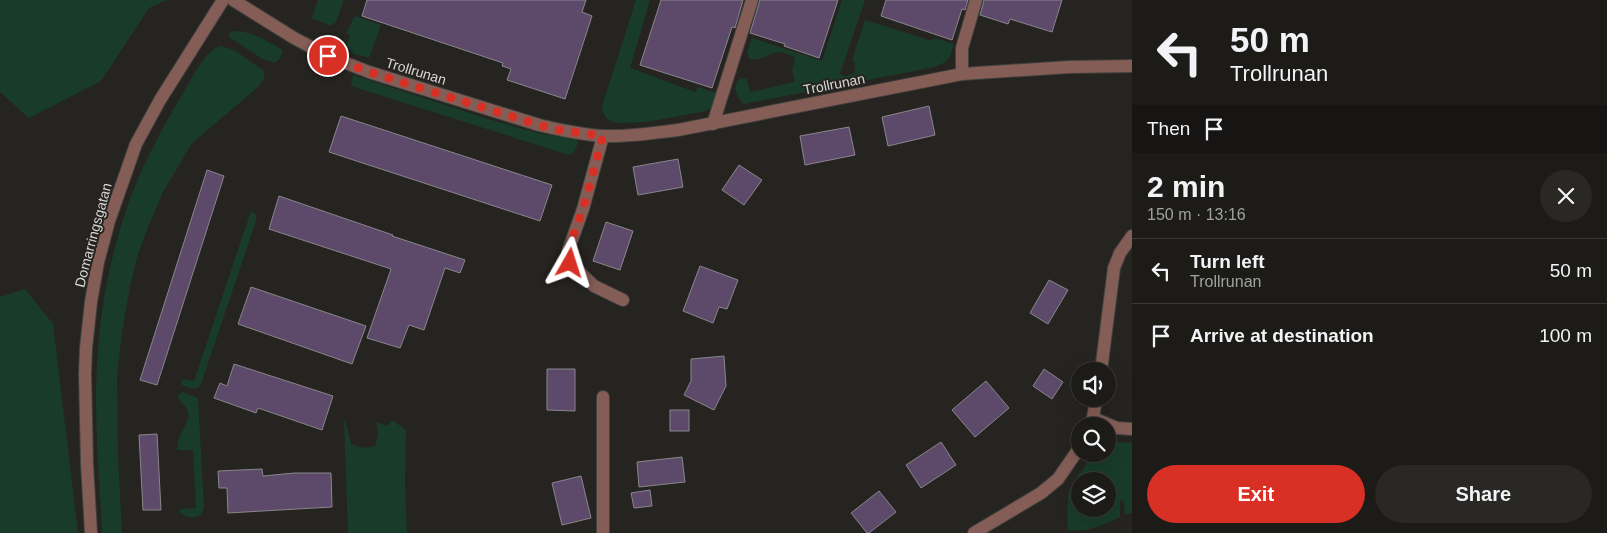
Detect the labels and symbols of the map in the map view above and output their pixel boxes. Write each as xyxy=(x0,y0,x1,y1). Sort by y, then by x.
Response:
pin xyxy=(307,35,349,77)
street label: Trollrunan xyxy=(384,54,448,88)
street label: Trollrunan xyxy=(802,70,866,98)
street label: Domarringsgatan xyxy=(71,181,115,289)
position arrow xyxy=(543,236,595,288)

